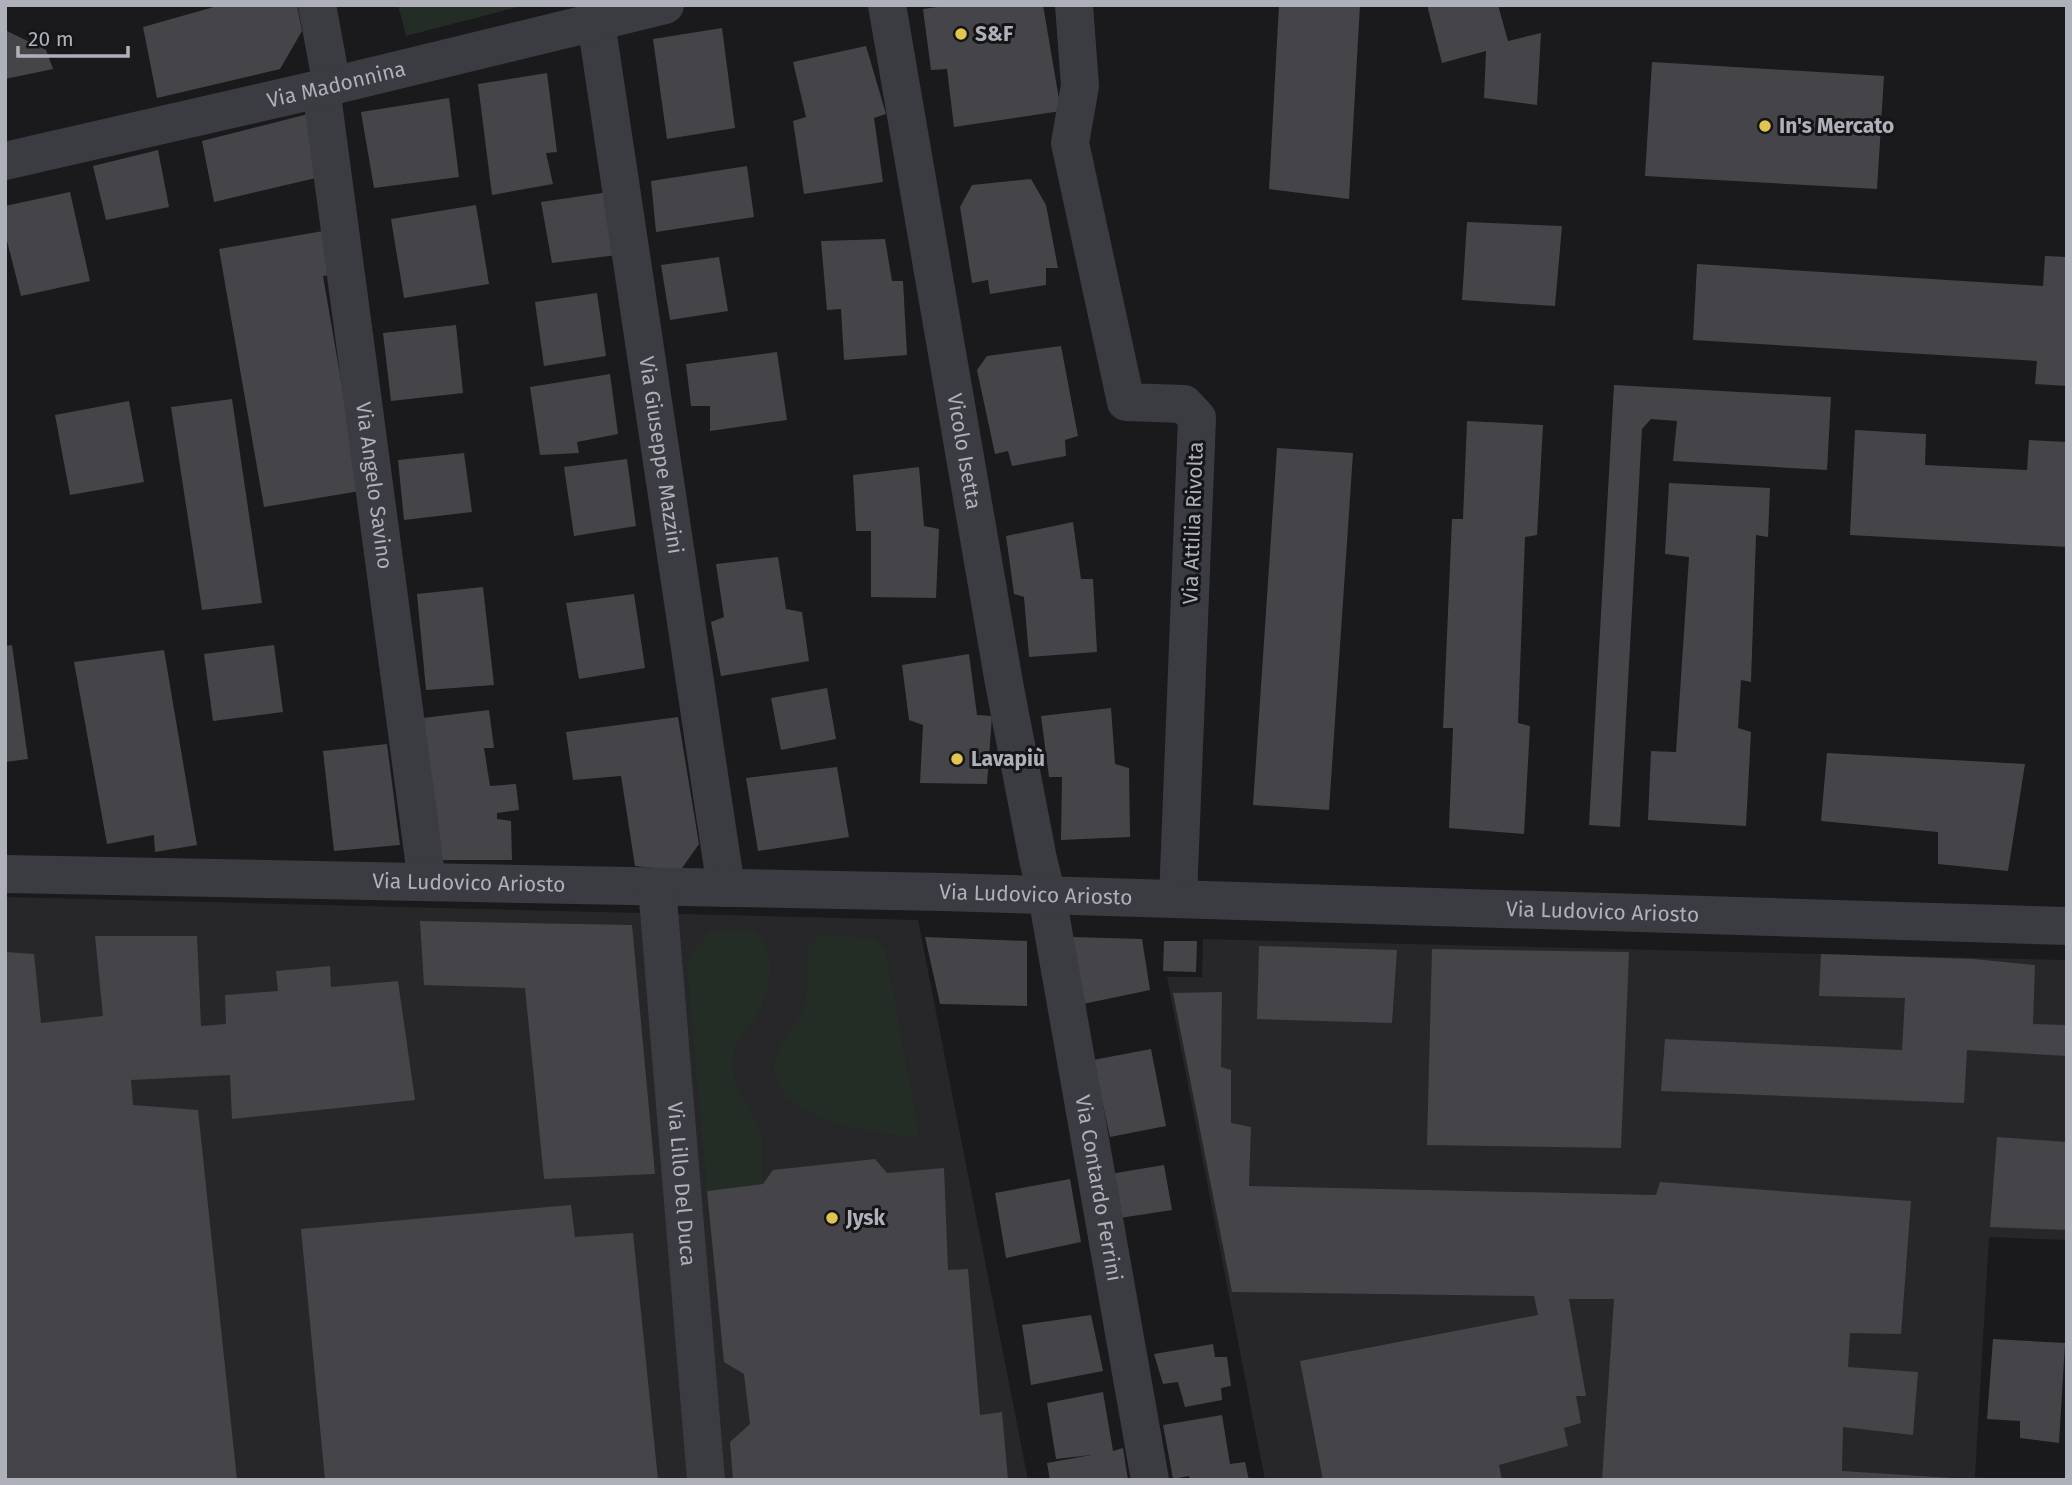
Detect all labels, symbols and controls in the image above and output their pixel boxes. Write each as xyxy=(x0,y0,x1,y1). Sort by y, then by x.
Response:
scale bar xyxy=(18,14,128,58)
place label: S&F xyxy=(975,21,1014,47)
text: 20 m xyxy=(28,26,74,52)
marker: S&F xyxy=(953,26,969,42)
street label: Via Madonnina xyxy=(264,56,408,113)
place label: In's Mercato xyxy=(1779,113,1894,139)
marker: In's Mercato xyxy=(1757,118,1773,134)
street label: Via Giuseppe Mazzini xyxy=(633,354,689,556)
street label: Vicolo Isetta xyxy=(941,391,987,511)
street label: Via Angelo Savino xyxy=(350,400,398,571)
street label: Via Attilia Rivolta xyxy=(1177,441,1209,605)
place label: Lavapiù xyxy=(971,746,1045,772)
marker: Lavapiù xyxy=(949,751,965,767)
street label: Via Ludovico Ariosto xyxy=(372,868,566,898)
street label: Via Ludovico Ariosto xyxy=(939,879,1133,911)
street label: Via Ludovico Ariosto xyxy=(1506,896,1699,928)
street label: Via Contardo Ferrini xyxy=(1069,1093,1128,1283)
street label: Via Lillo Del Duca xyxy=(662,1101,701,1267)
place label: Jysk xyxy=(845,1205,885,1231)
marker: Jysk xyxy=(824,1210,840,1226)

